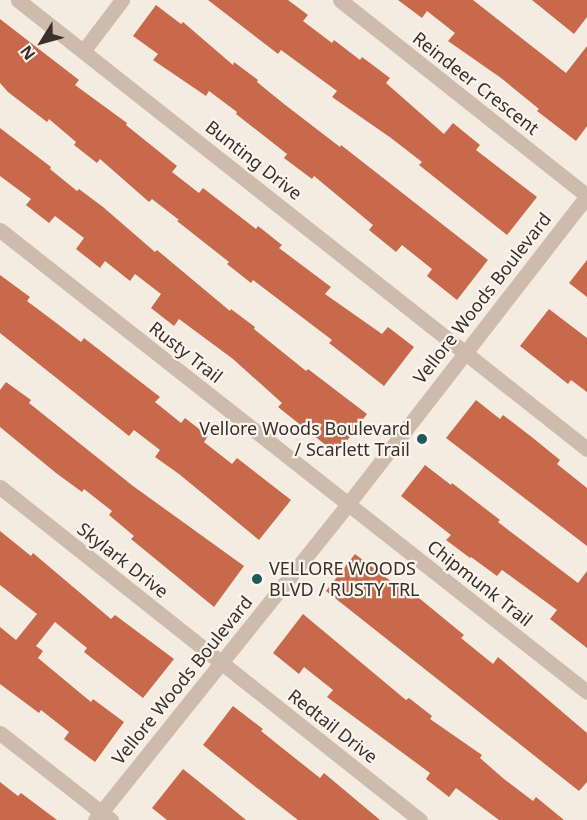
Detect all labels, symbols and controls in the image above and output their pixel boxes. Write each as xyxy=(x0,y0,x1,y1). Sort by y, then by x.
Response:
north arrow xyxy=(12,12,72,72)
street label: Reindeer Crescent xyxy=(409,27,543,139)
text: N xyxy=(15,41,40,65)
street label: Bunting Drive xyxy=(201,116,307,204)
street label: Vellore Woods Boulevard xyxy=(409,208,555,388)
street label: Rusty Trail xyxy=(145,317,227,387)
place label: Vellore Woods Boulevard / Scarlett Trail xyxy=(199,418,410,460)
marker: Vellore Woods Boulevard / Scarlett Trail xyxy=(415,432,429,446)
street label: Skylark Drive xyxy=(73,518,173,602)
street label: Chipmunk Trail xyxy=(423,535,537,631)
place label: VELLORE WOODS BLVD / RUSTY TRL xyxy=(269,558,420,600)
marker: VELLORE WOODS BLVD / RUSTY TRL xyxy=(250,572,264,586)
street label: Vellore Woods Boulevard xyxy=(107,591,257,769)
street label: Redtail Drive xyxy=(284,684,382,768)

